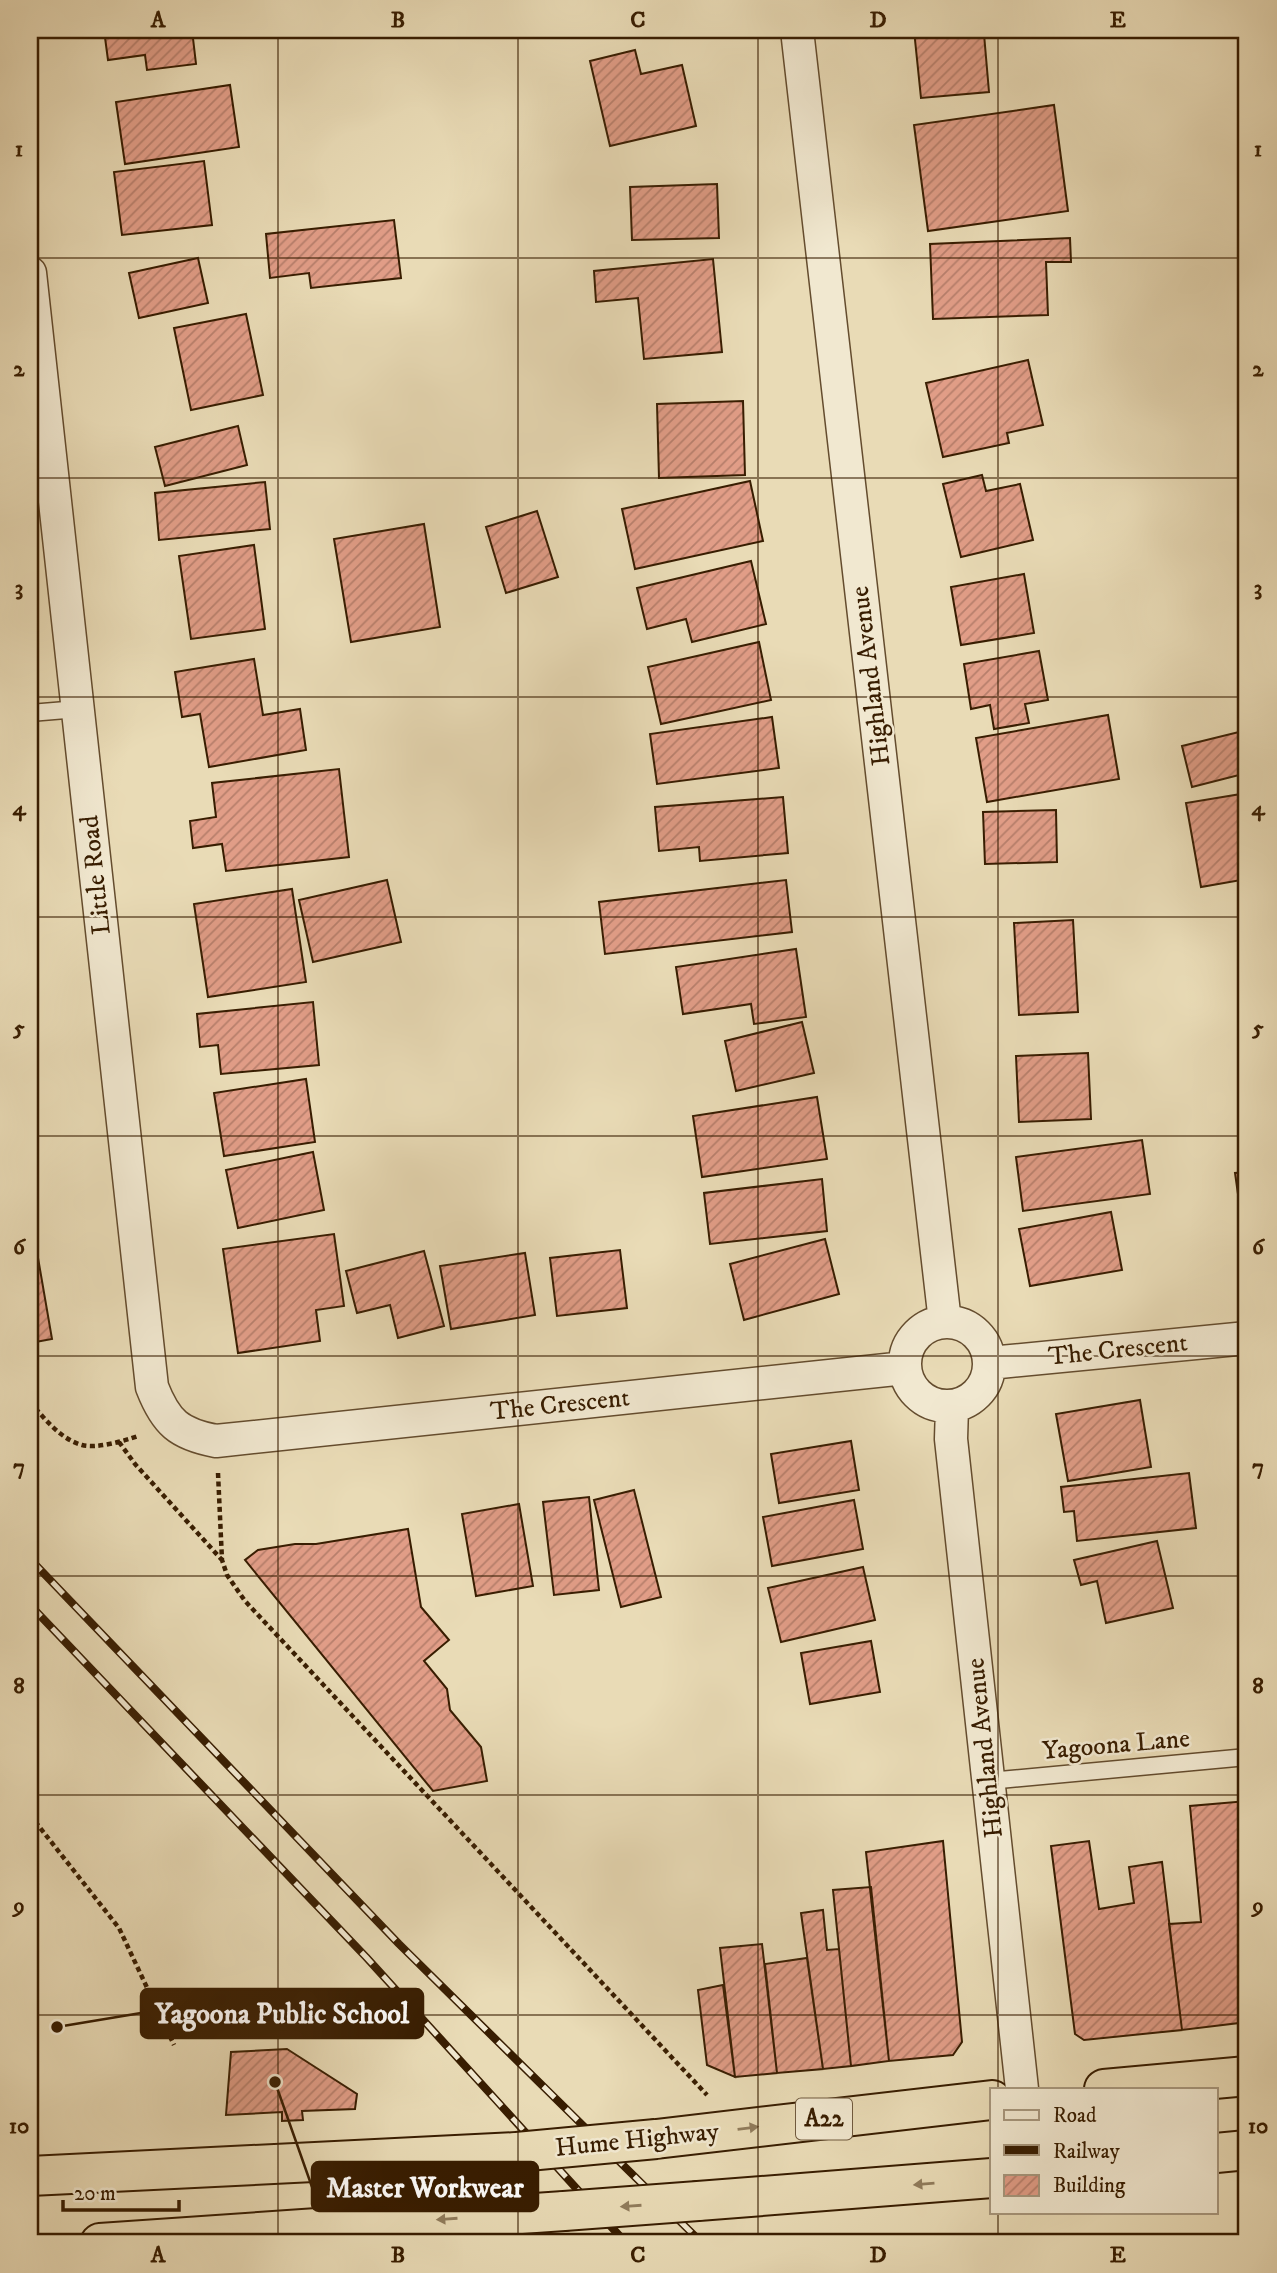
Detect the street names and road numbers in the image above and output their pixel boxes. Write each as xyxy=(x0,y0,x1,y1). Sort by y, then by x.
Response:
street label: Highland Avenue xyxy=(844,584,898,768)
street label: Little Road xyxy=(73,814,119,936)
street label: The Crescent xyxy=(1047,1326,1189,1374)
street label: The Crescent xyxy=(489,1381,631,1429)
street label: Highland Avenue xyxy=(959,1656,1011,1840)
street label: Yagoona Lane xyxy=(1041,1722,1191,1768)
road number: A22 xyxy=(796,2098,852,2140)
street label: Hume Highway xyxy=(554,2115,721,2165)

